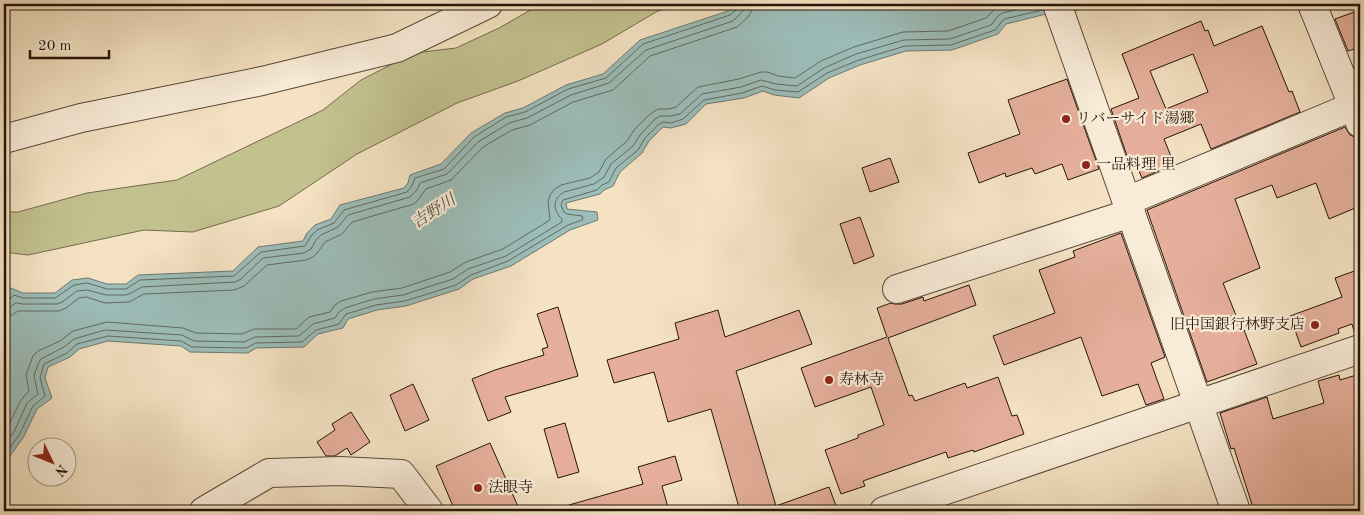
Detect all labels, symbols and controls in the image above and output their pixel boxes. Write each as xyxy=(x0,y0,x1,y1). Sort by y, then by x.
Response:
scale bar xyxy=(30,28,109,60)
text: 20 m xyxy=(38,39,72,54)
place label: リバーサイド湯郷 xyxy=(1076,110,1195,127)
marker: リバーサイド湯郷 xyxy=(1060,113,1072,125)
place label: 一品料理 里 xyxy=(1096,156,1175,173)
marker: 一品料理 里 xyxy=(1080,159,1092,171)
water label: 吉野川 xyxy=(408,189,460,232)
place label: 旧中国銀行林野支店 xyxy=(1170,316,1305,333)
marker: 旧中国銀行林野支店 xyxy=(1309,319,1321,331)
place label: 寿林寺 xyxy=(839,371,884,388)
marker: 寿林寺 xyxy=(823,374,835,386)
north arrow xyxy=(28,438,78,488)
text: N xyxy=(52,461,70,479)
place label: 法眼寺 xyxy=(488,479,533,496)
marker: 法眼寺 xyxy=(472,482,484,494)

